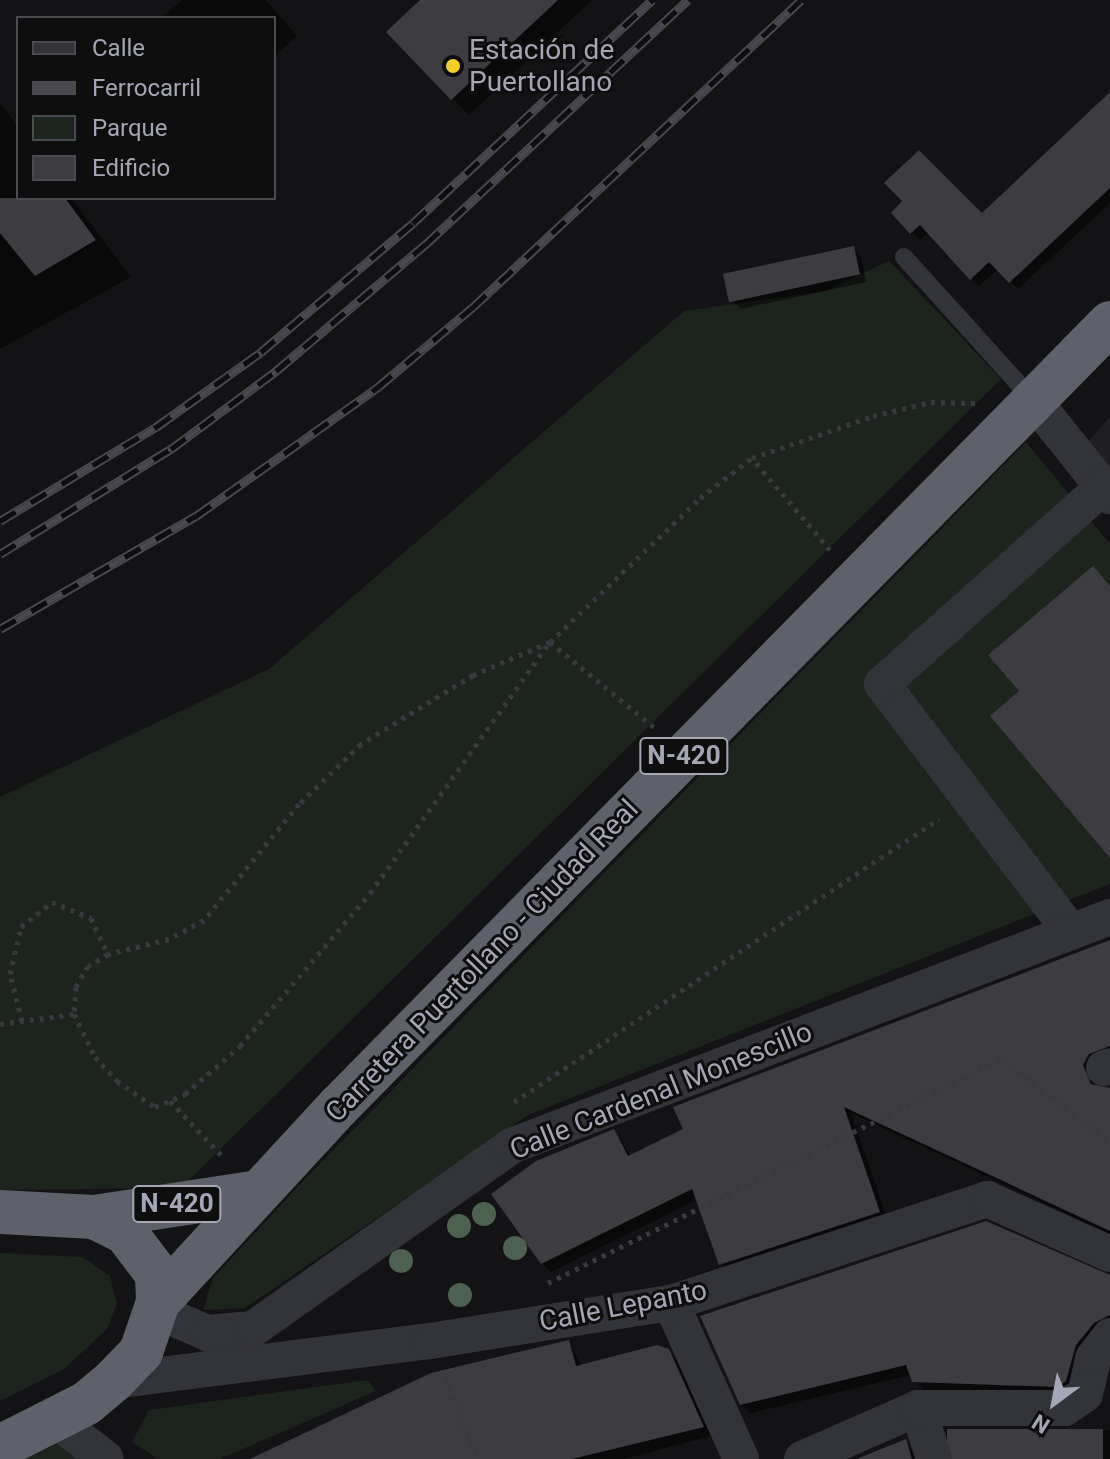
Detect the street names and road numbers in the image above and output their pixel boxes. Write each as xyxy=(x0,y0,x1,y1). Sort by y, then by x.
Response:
road number: N-420 xyxy=(638,734,730,778)
street label: Carretera Puertollano - Ciudad Real xyxy=(319,793,645,1129)
street label: Calle Cardenal Monescillo xyxy=(505,1015,817,1167)
road number: N-420 xyxy=(131,1182,223,1226)
street label: Calle Lepanto xyxy=(536,1273,710,1339)

